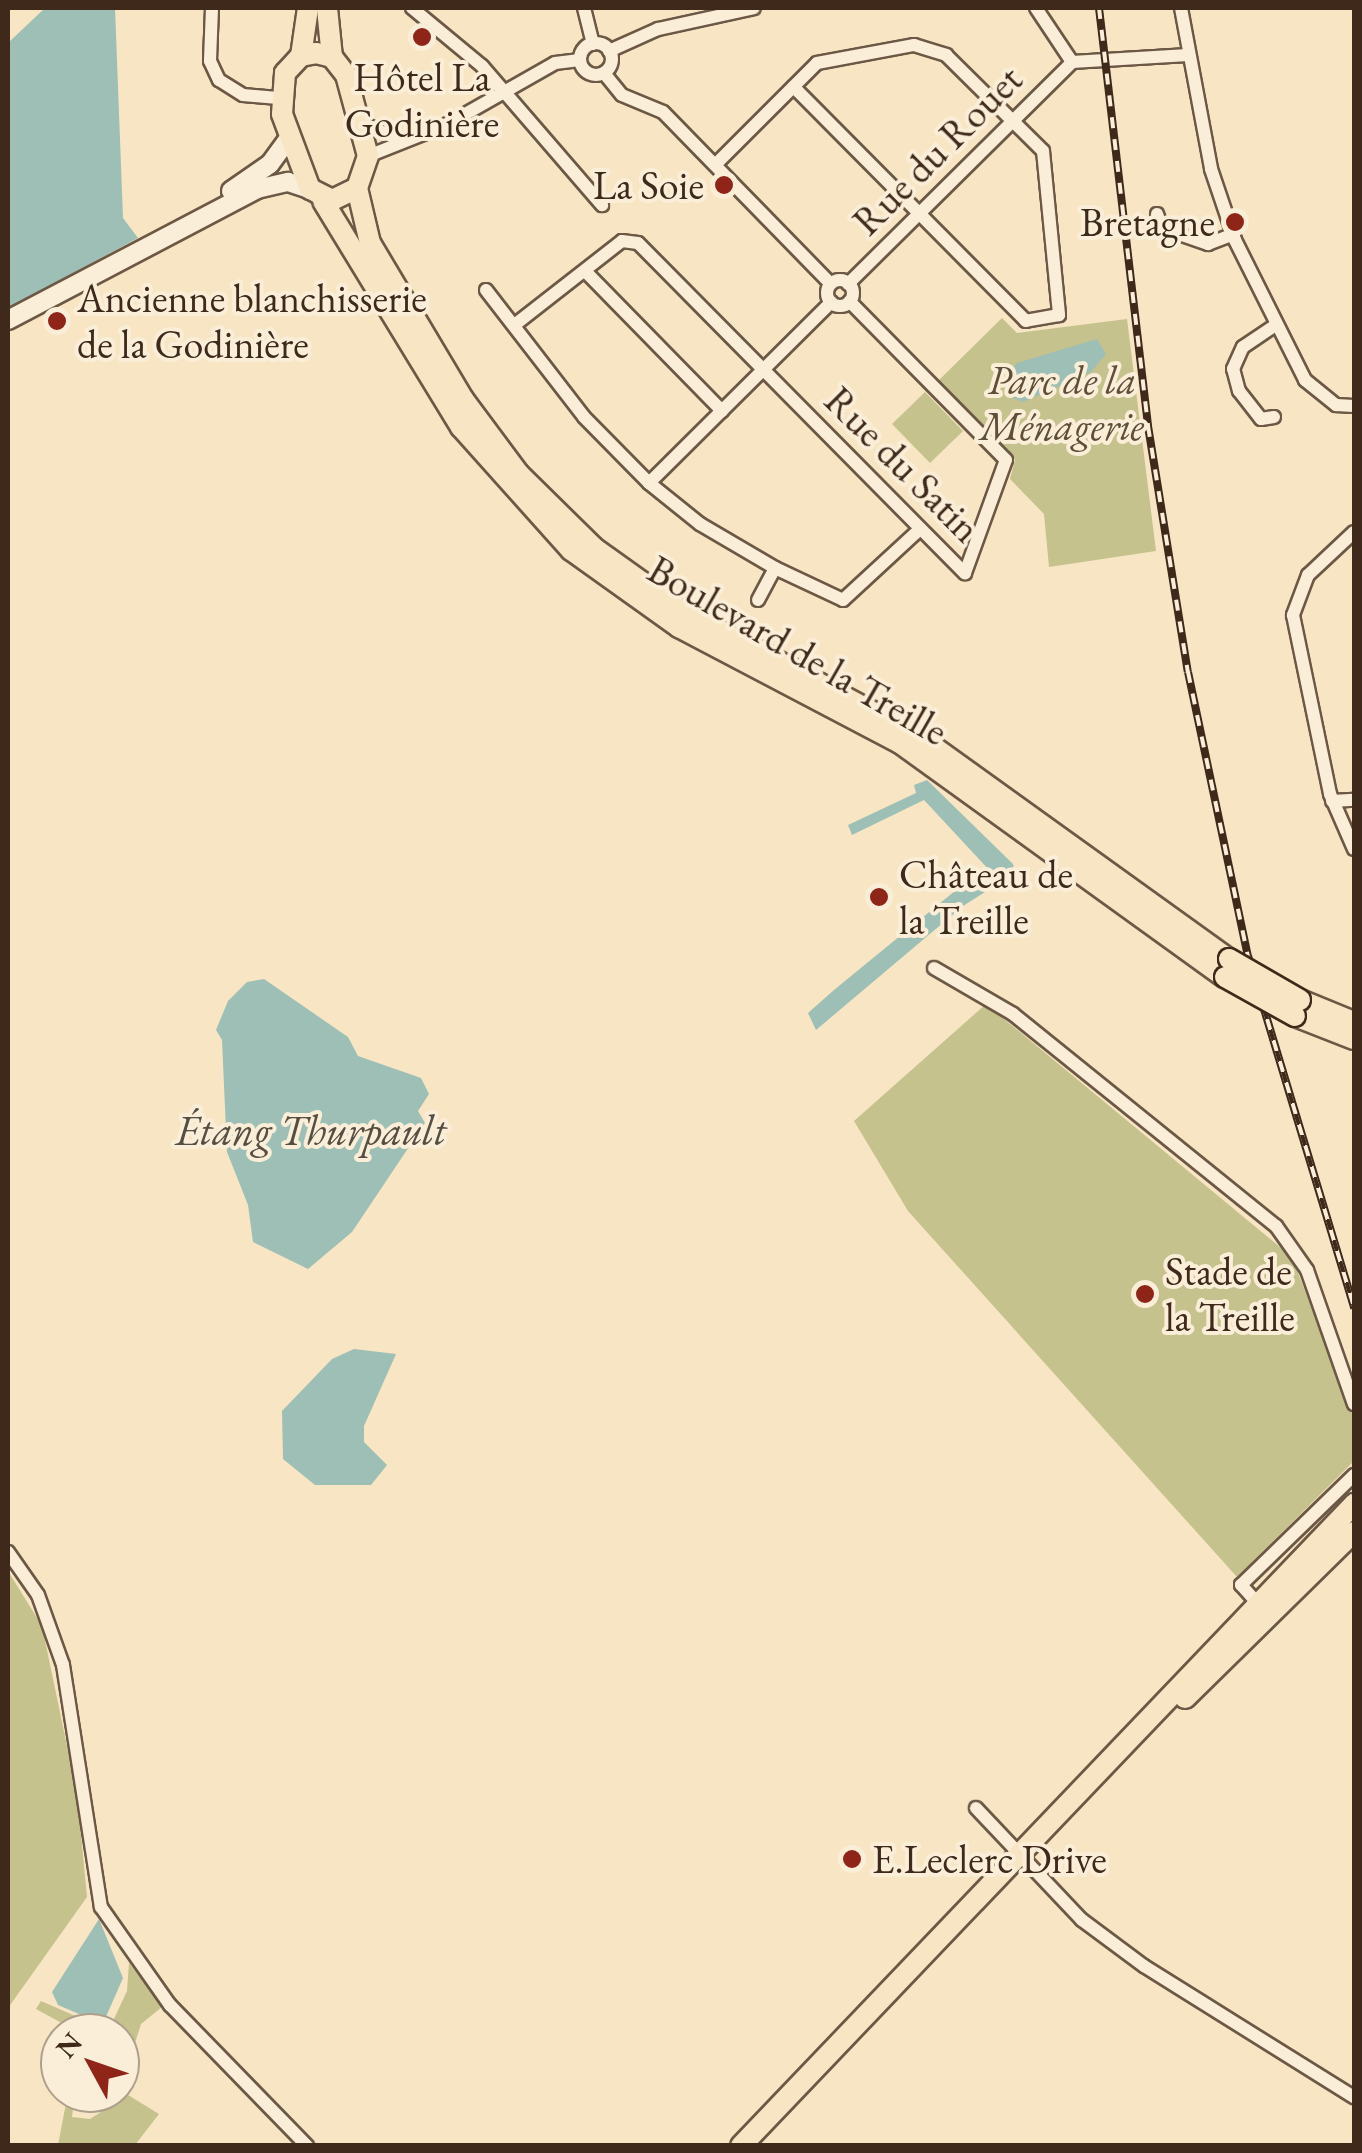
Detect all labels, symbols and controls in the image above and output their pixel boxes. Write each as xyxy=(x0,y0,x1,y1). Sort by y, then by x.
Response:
marker: Hôtel La Godinière xyxy=(411,26,433,48)
place label: Hôtel La Godinière xyxy=(345,53,499,147)
street label: Rue du Rouet xyxy=(842,55,1032,245)
place label: La Soie xyxy=(593,161,704,209)
marker: La Soie xyxy=(713,174,735,196)
place label: Bretagne xyxy=(1080,198,1215,246)
marker: Bretagne xyxy=(1224,211,1246,233)
place label: Ancienne blanchisserie de la Godinière xyxy=(77,274,427,368)
marker: Ancienne blanchisserie de la Godinière xyxy=(46,310,68,332)
park label: Parc de la Ménagerie xyxy=(980,356,1144,450)
street label: Rue du Satin xyxy=(815,376,991,552)
street label: Boulevard de la Treille xyxy=(640,545,956,755)
place label: Château de la Treille xyxy=(899,850,1073,944)
marker: Château de la Treille xyxy=(868,886,890,908)
water label: Étang Thurpault xyxy=(176,1106,446,1156)
place label: Stade de la Treille xyxy=(1165,1247,1295,1341)
marker: Stade de la Treille xyxy=(1134,1283,1156,1305)
place label: E.Leclerc Drive xyxy=(872,1835,1107,1883)
marker: E.Leclerc Drive xyxy=(841,1848,863,1870)
north arrow xyxy=(40,2013,140,2113)
text: N xyxy=(47,2025,90,2065)

